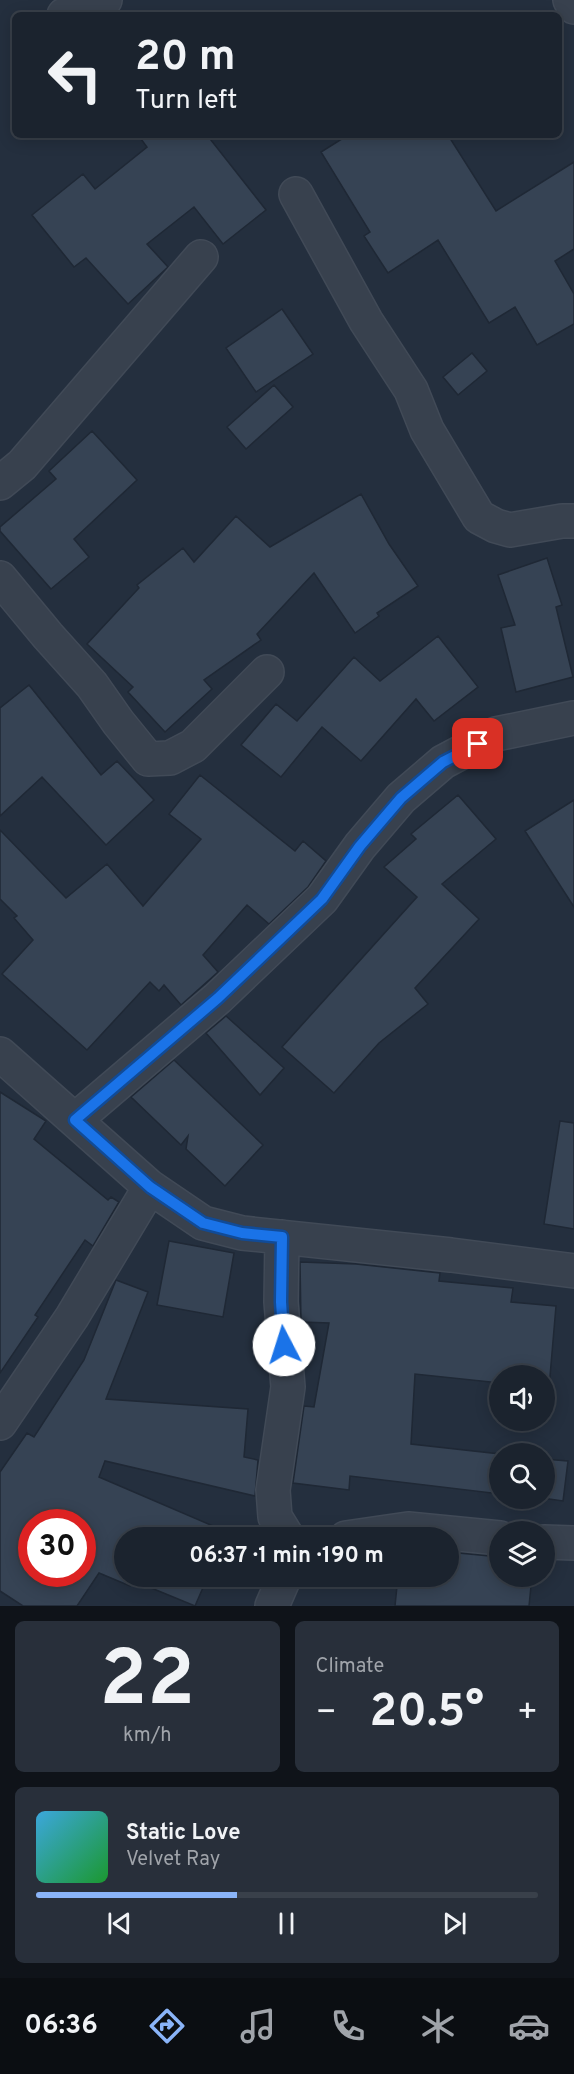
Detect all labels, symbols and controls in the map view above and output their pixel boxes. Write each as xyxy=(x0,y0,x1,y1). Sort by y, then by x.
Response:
text: 20 m xyxy=(135,32,236,85)
icon: left xyxy=(36,36,114,114)
text: Turn left xyxy=(135,84,237,118)
pin xyxy=(452,718,503,769)
icon: arrive xyxy=(461,727,494,760)
position arrow xyxy=(252,1313,316,1377)
map controls xyxy=(489,1365,555,1587)
button: sound xyxy=(489,1365,555,1431)
button: search xyxy=(489,1443,555,1509)
speed limit sign: 30 xyxy=(18,1509,96,1587)
button: layers xyxy=(489,1521,555,1587)
text: 06:37 · 1 min · 190 m xyxy=(189,1543,384,1570)
text: 22 xyxy=(100,1634,195,1733)
text: Climate xyxy=(316,1654,384,1680)
text: 20.5° xyxy=(370,1685,484,1742)
text: − xyxy=(316,1693,337,1735)
text: + xyxy=(517,1693,538,1735)
text: km/h xyxy=(123,1723,172,1749)
text: Static Love xyxy=(126,1820,240,1847)
text: Velvet Ray xyxy=(126,1847,220,1873)
icon: previous xyxy=(103,1907,136,1940)
icon: pause xyxy=(270,1907,303,1940)
icon: next xyxy=(438,1907,471,1940)
icon: directions xyxy=(146,2005,188,2047)
icon: music xyxy=(237,2005,279,2047)
icon: phone xyxy=(327,2005,369,2047)
icon: climate xyxy=(417,2005,459,2047)
icon: car xyxy=(508,2005,550,2047)
text: 06:36 xyxy=(24,2009,98,2043)

